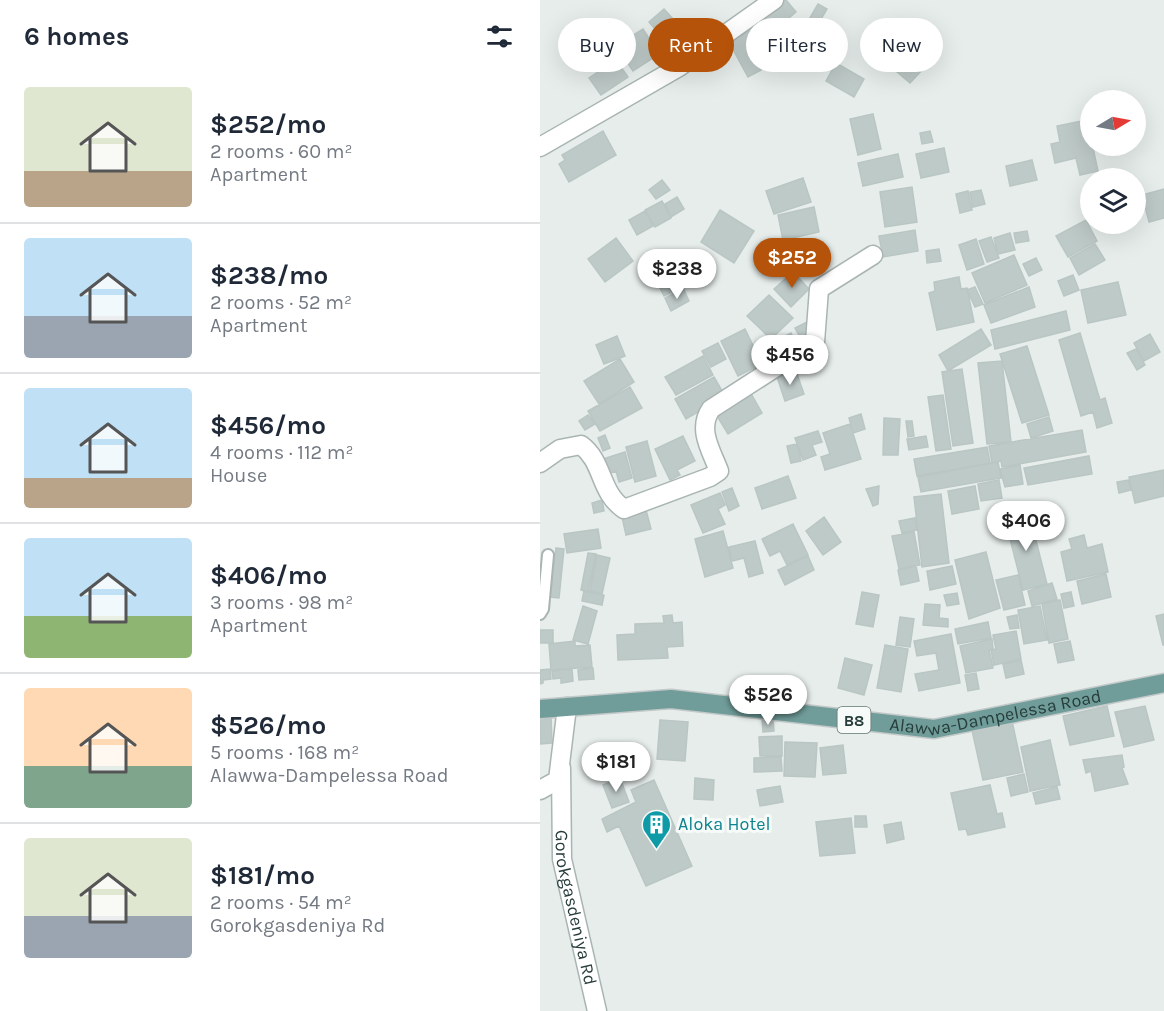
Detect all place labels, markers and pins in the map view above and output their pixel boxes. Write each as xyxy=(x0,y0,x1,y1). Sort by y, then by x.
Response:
pin: $252 xyxy=(756,238,828,289)
pin: $238 xyxy=(641,249,713,300)
pin: $456 xyxy=(754,335,826,386)
pin: $406 xyxy=(990,501,1062,552)
pin: $526 xyxy=(732,675,804,726)
pin: $181 xyxy=(580,742,652,793)
building icon: Aloka Hotel xyxy=(641,808,673,850)
place label: Aloka Hotel xyxy=(678,813,770,835)

